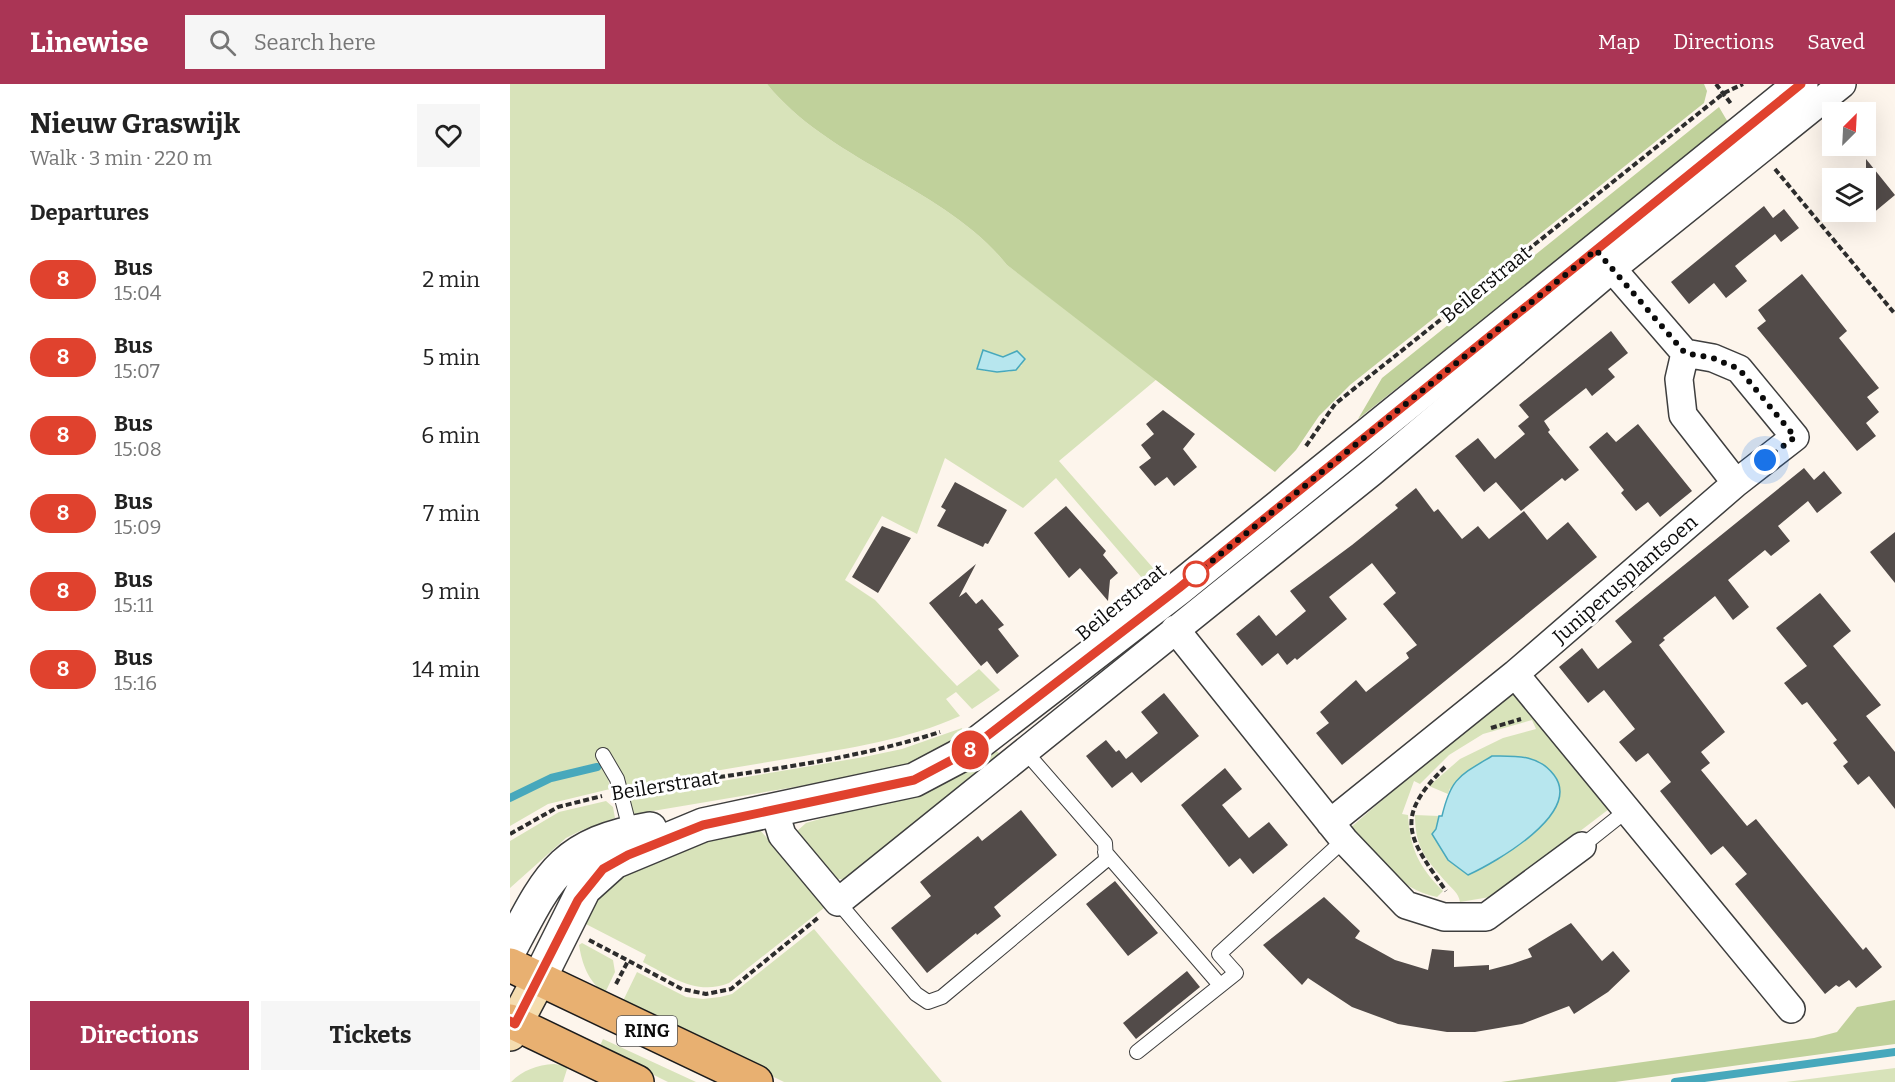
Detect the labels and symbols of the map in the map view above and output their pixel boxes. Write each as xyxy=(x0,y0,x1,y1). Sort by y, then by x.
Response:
north arrow xyxy=(1822,102,1876,156)
street label: Beilerstraat xyxy=(1436,240,1536,328)
your location xyxy=(1750,445,1780,475)
street label: Juniperusplantsoen xyxy=(1547,509,1702,649)
street label: Beilerstraat xyxy=(1071,558,1171,646)
unlabelled marker xyxy=(1183,561,1209,587)
line badge: 8 xyxy=(950,730,990,770)
street label: Beilerstraat xyxy=(609,765,721,805)
road number: RING xyxy=(617,1016,677,1046)

